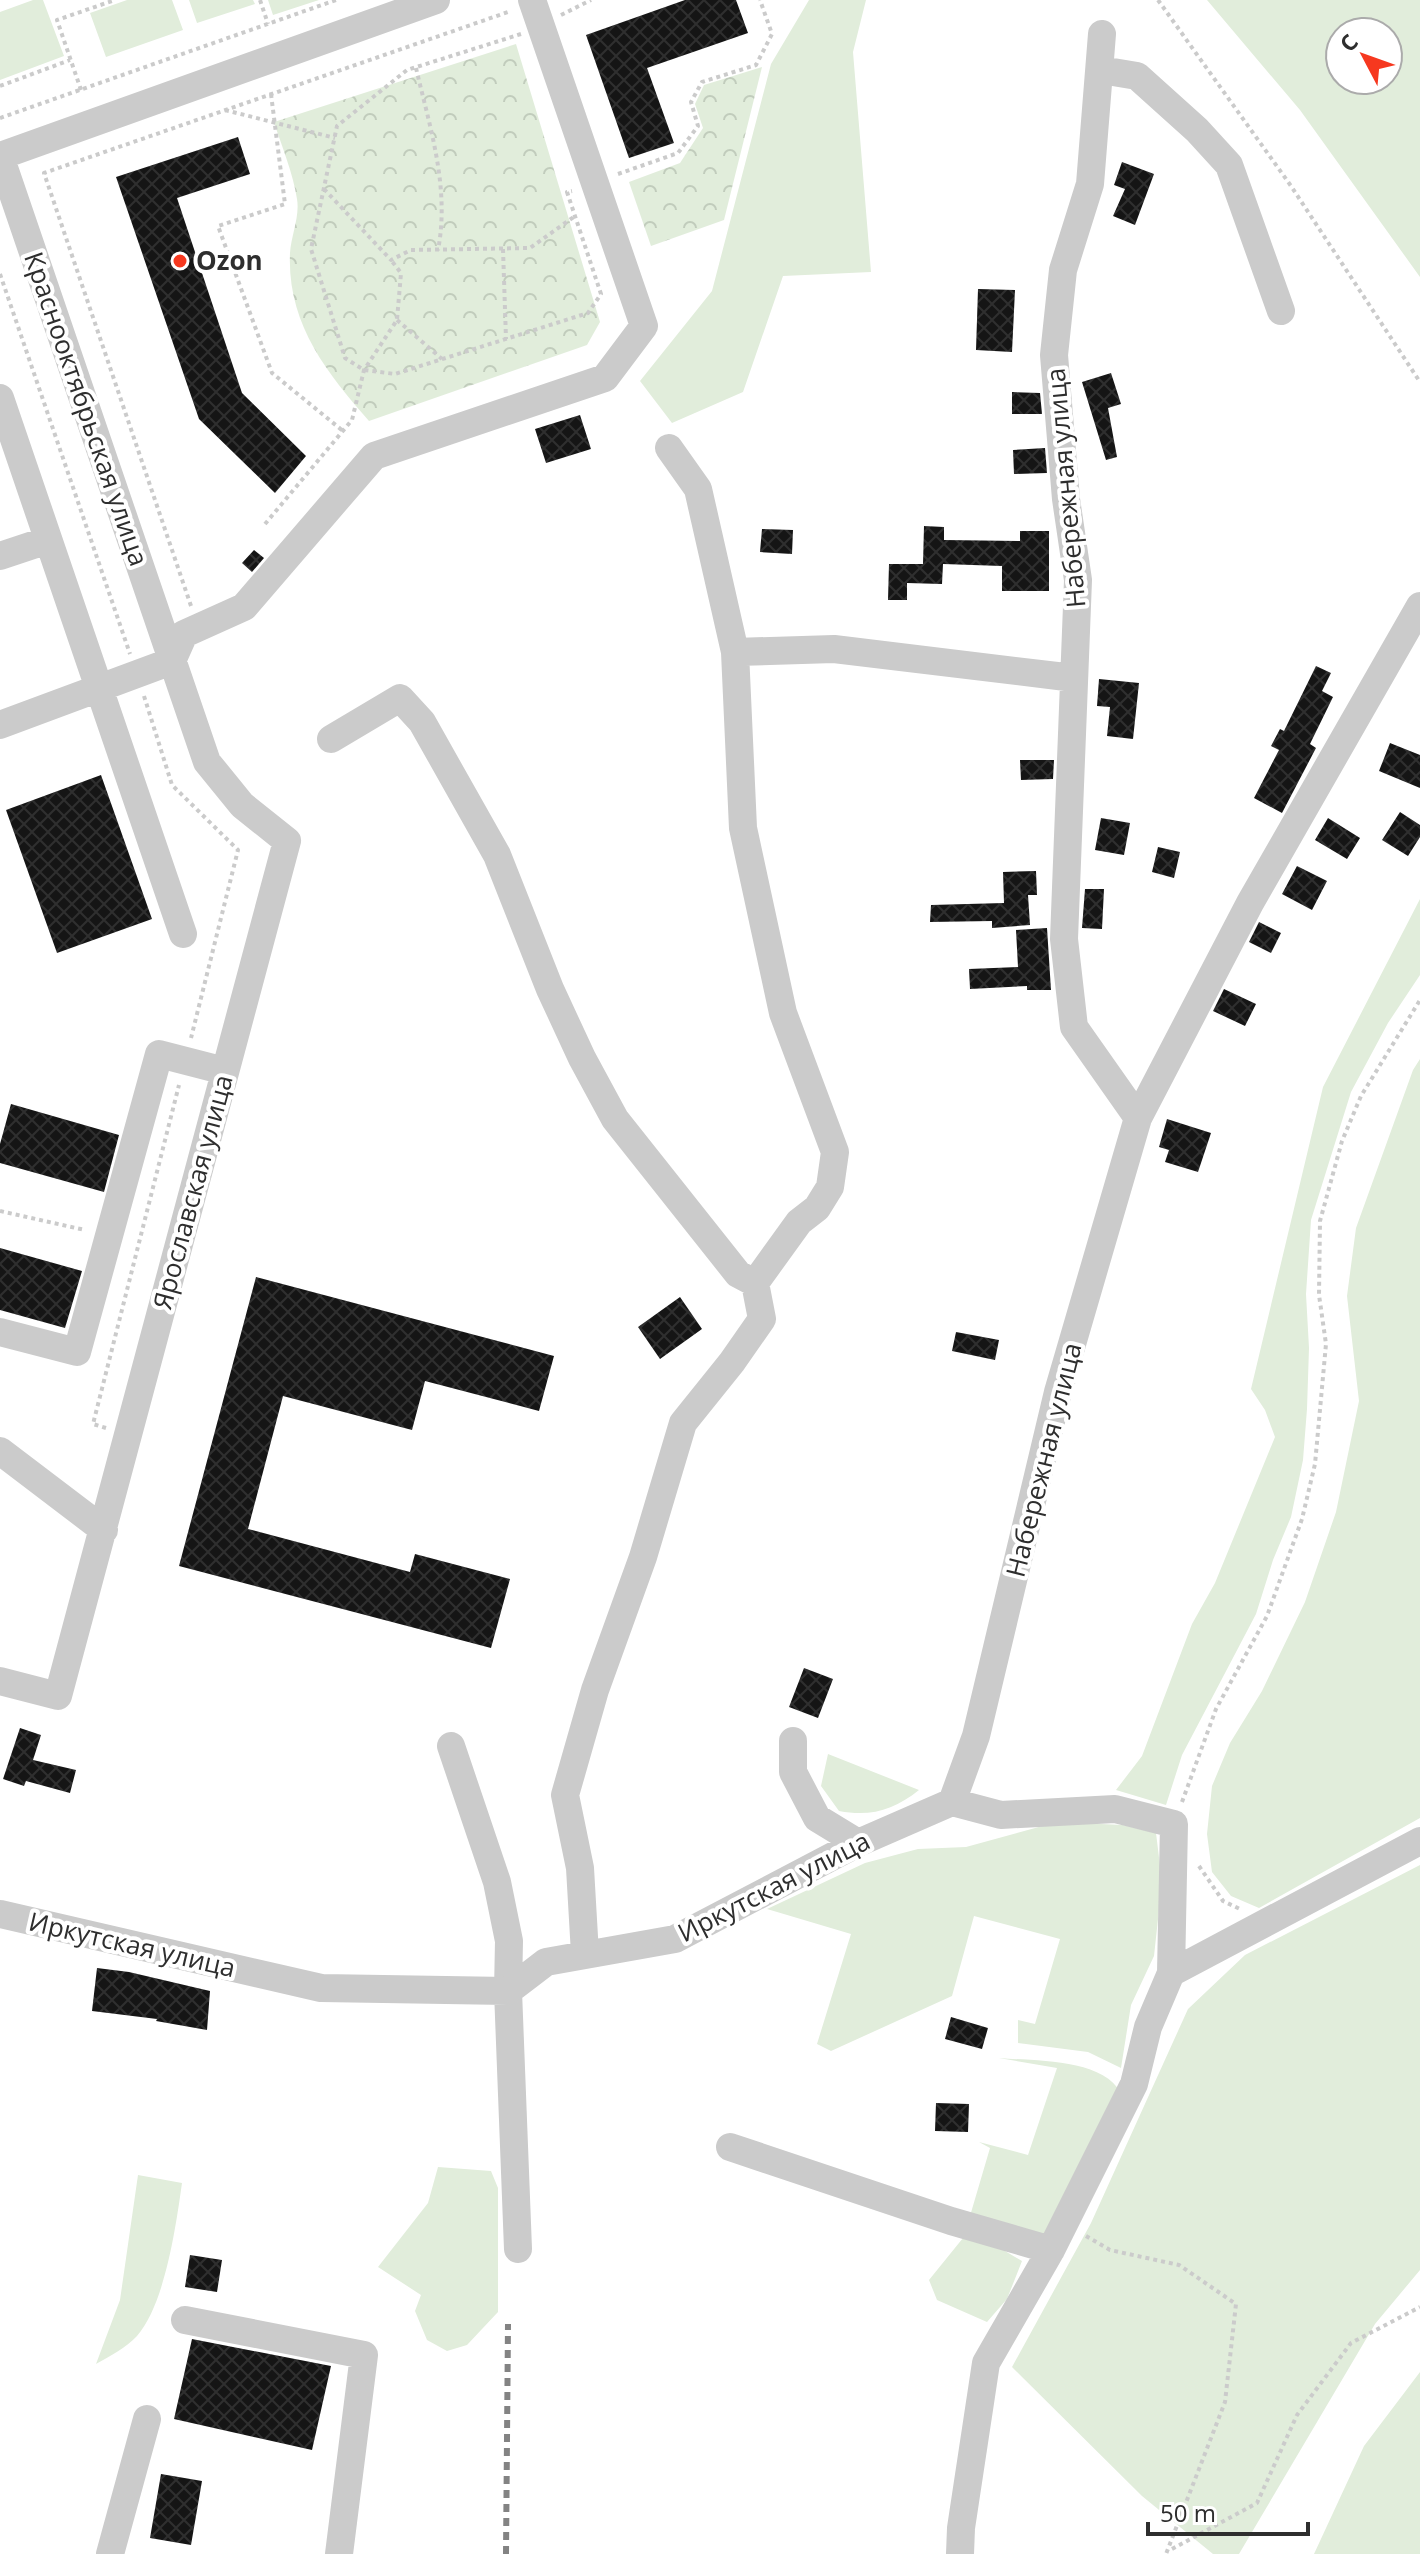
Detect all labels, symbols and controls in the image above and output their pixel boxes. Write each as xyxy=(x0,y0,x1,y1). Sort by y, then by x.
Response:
north arrow xyxy=(1324,16,1404,96)
text: С xyxy=(1332,27,1364,57)
place label: Ozon xyxy=(196,242,263,278)
street label: Краснооктябрьская улица xyxy=(16,247,158,570)
marker: Ozon xyxy=(171,252,189,270)
street label: Набережная улица xyxy=(1037,367,1093,609)
street label: Ярославская улица xyxy=(143,1071,241,1313)
street label: Набережная улица xyxy=(996,1339,1090,1581)
street label: Иркутская улица xyxy=(671,1822,876,1950)
street label: Иркутская улица xyxy=(25,1903,239,1985)
scale bar xyxy=(1148,2486,1308,2536)
text: 50 m xyxy=(1160,2496,1216,2529)

